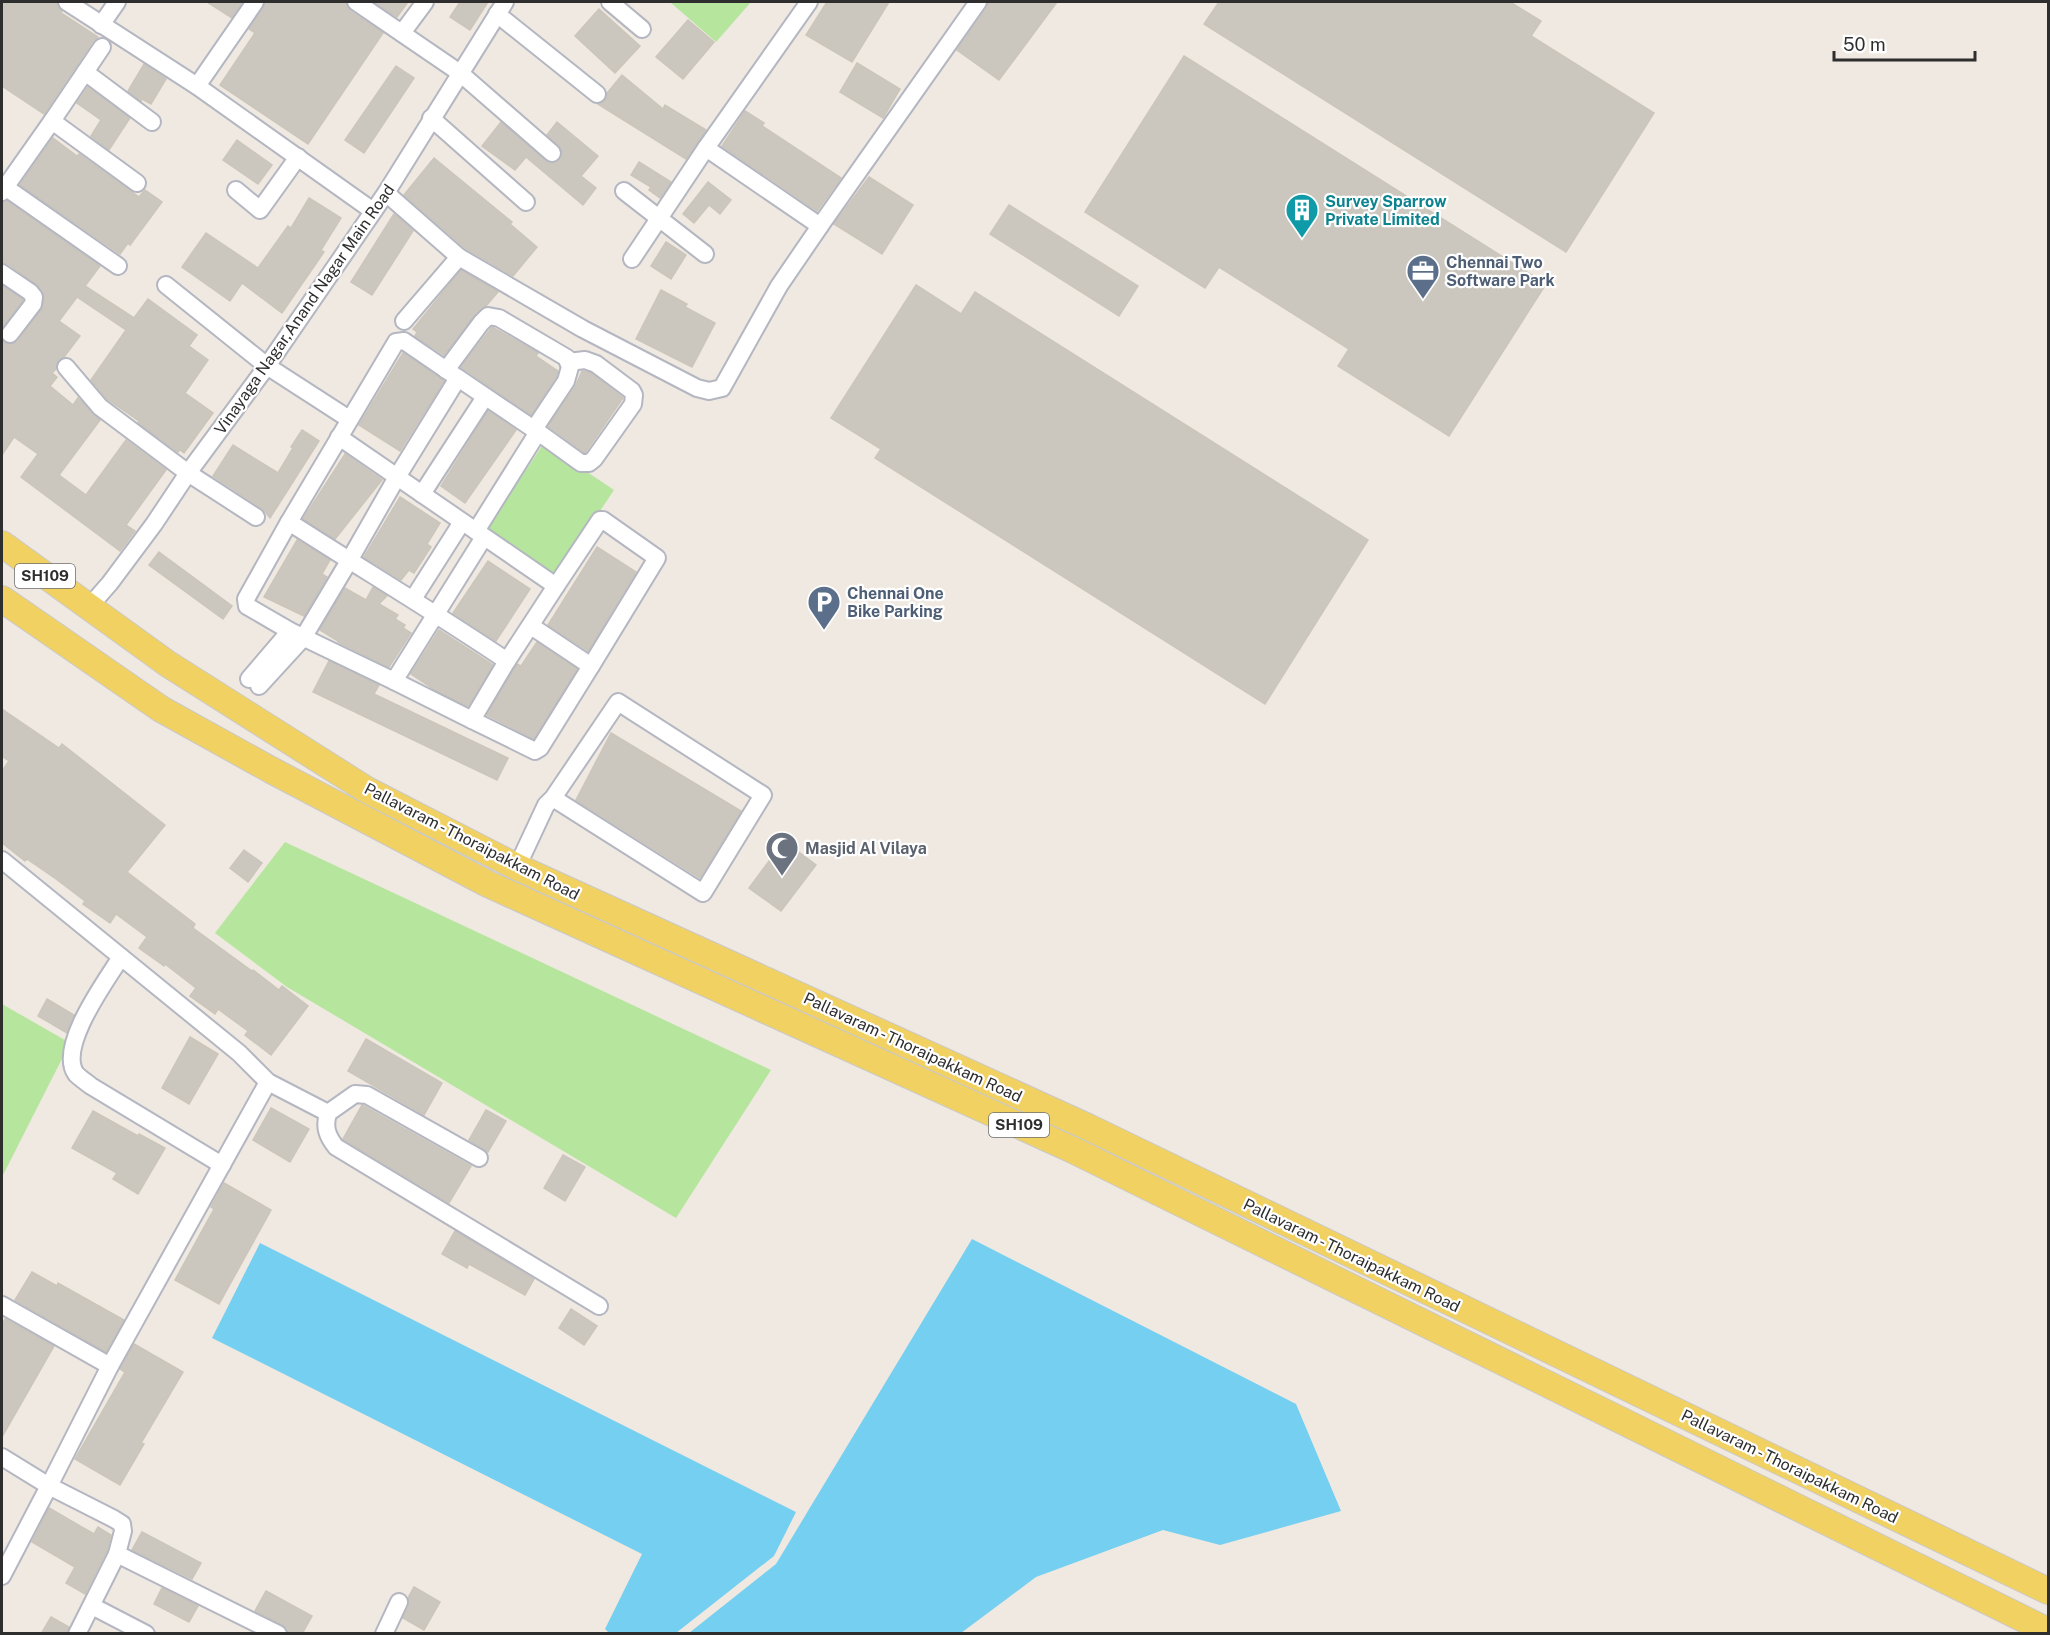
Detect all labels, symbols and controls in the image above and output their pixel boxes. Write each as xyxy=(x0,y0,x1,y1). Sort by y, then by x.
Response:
scale bar xyxy=(1834,24,1975,62)
text: 50 m xyxy=(1843,34,1886,55)
street label: Vinayaga Nagar,Anand Nagar Main Road xyxy=(210,181,398,438)
building icon: Survey Sparrow Private Limited xyxy=(1284,192,1320,239)
place label: Survey Sparrow Private Limited xyxy=(1325,192,1447,229)
office icon: Chennai Two Software Park xyxy=(1405,253,1441,300)
place label: Chennai Two Software Park xyxy=(1446,253,1555,290)
road number: SH109 xyxy=(15,564,75,588)
parking icon: Chennai One Bike Parking xyxy=(806,584,842,631)
place label: Chennai One Bike Parking xyxy=(847,584,944,621)
street label: Pallavaram - Thoraipakkam Road xyxy=(361,779,582,904)
mosque icon: Masjid Al Vilaya xyxy=(764,830,800,877)
place label: Masjid Al Vilaya xyxy=(805,839,927,858)
street label: Pallavaram - Thoraipakkam Road xyxy=(801,988,1025,1107)
road number: SH109 xyxy=(989,1113,1049,1137)
street label: Pallavaram - Thoraipakkam Road xyxy=(1240,1195,1463,1316)
street label: Pallavaram - Thoraipakkam Road xyxy=(1678,1406,1901,1527)

